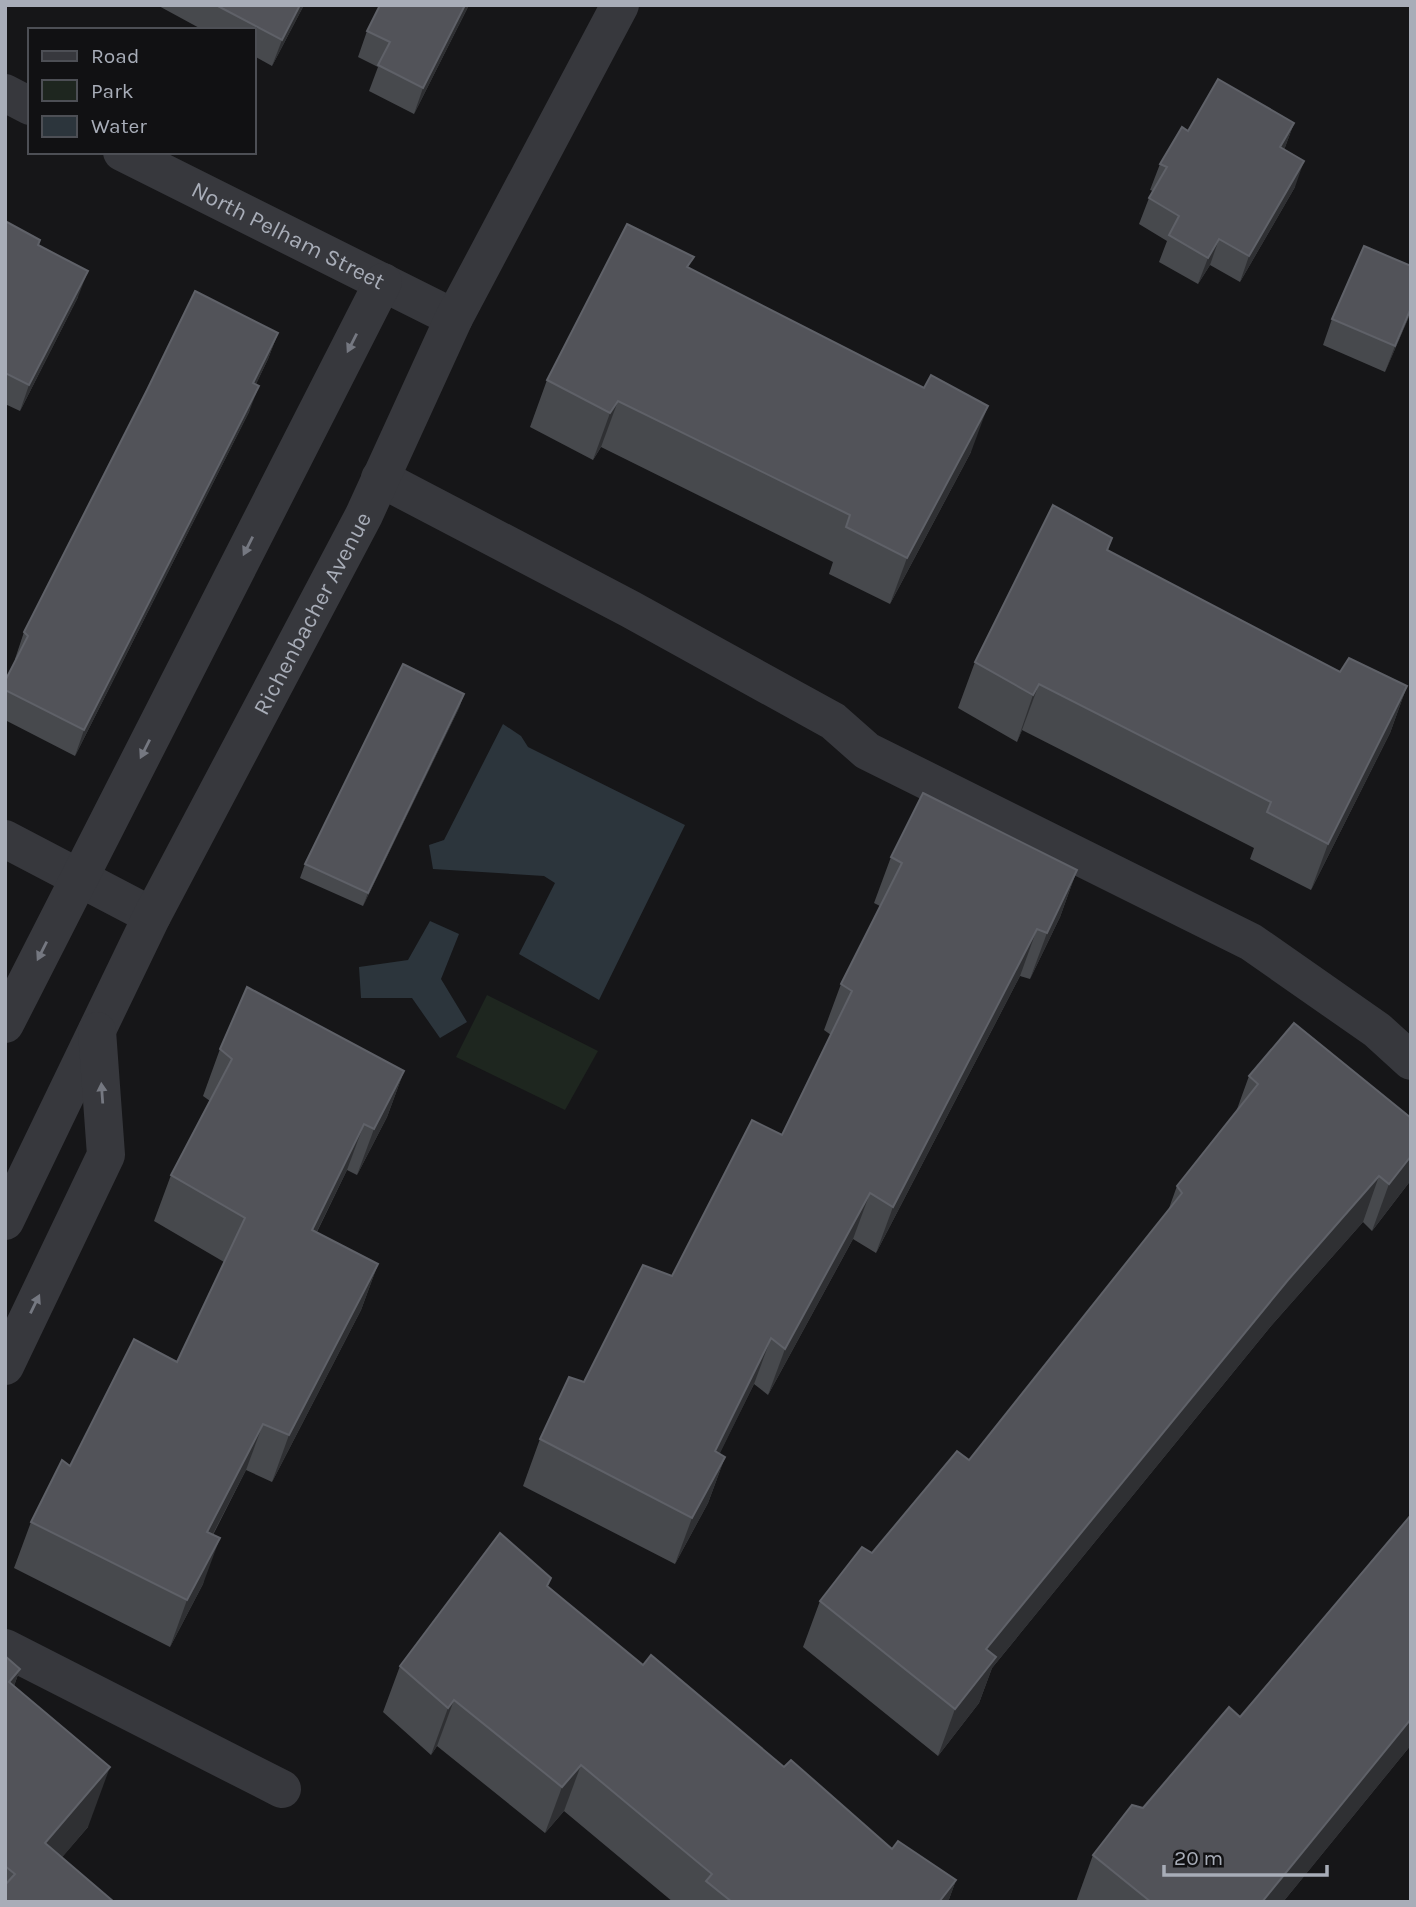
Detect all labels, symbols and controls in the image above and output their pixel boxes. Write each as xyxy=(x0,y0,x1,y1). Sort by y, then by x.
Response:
legend xyxy=(28,28,256,154)
text: Road xyxy=(91,44,139,68)
text: Park xyxy=(91,79,134,103)
text: Water xyxy=(91,114,147,138)
street label: North Pelham Street xyxy=(187,176,389,295)
one-way arrow xyxy=(346,333,357,353)
street label: Richenbacher Avenue xyxy=(248,507,377,720)
one-way arrow xyxy=(243,536,254,556)
one-way arrow xyxy=(140,739,151,759)
one-way arrow xyxy=(37,942,49,962)
one-way arrow xyxy=(96,1082,107,1104)
one-way arrow xyxy=(29,1294,41,1314)
scale bar xyxy=(1164,1834,1327,1878)
text: 20 m xyxy=(1174,1846,1223,1870)

